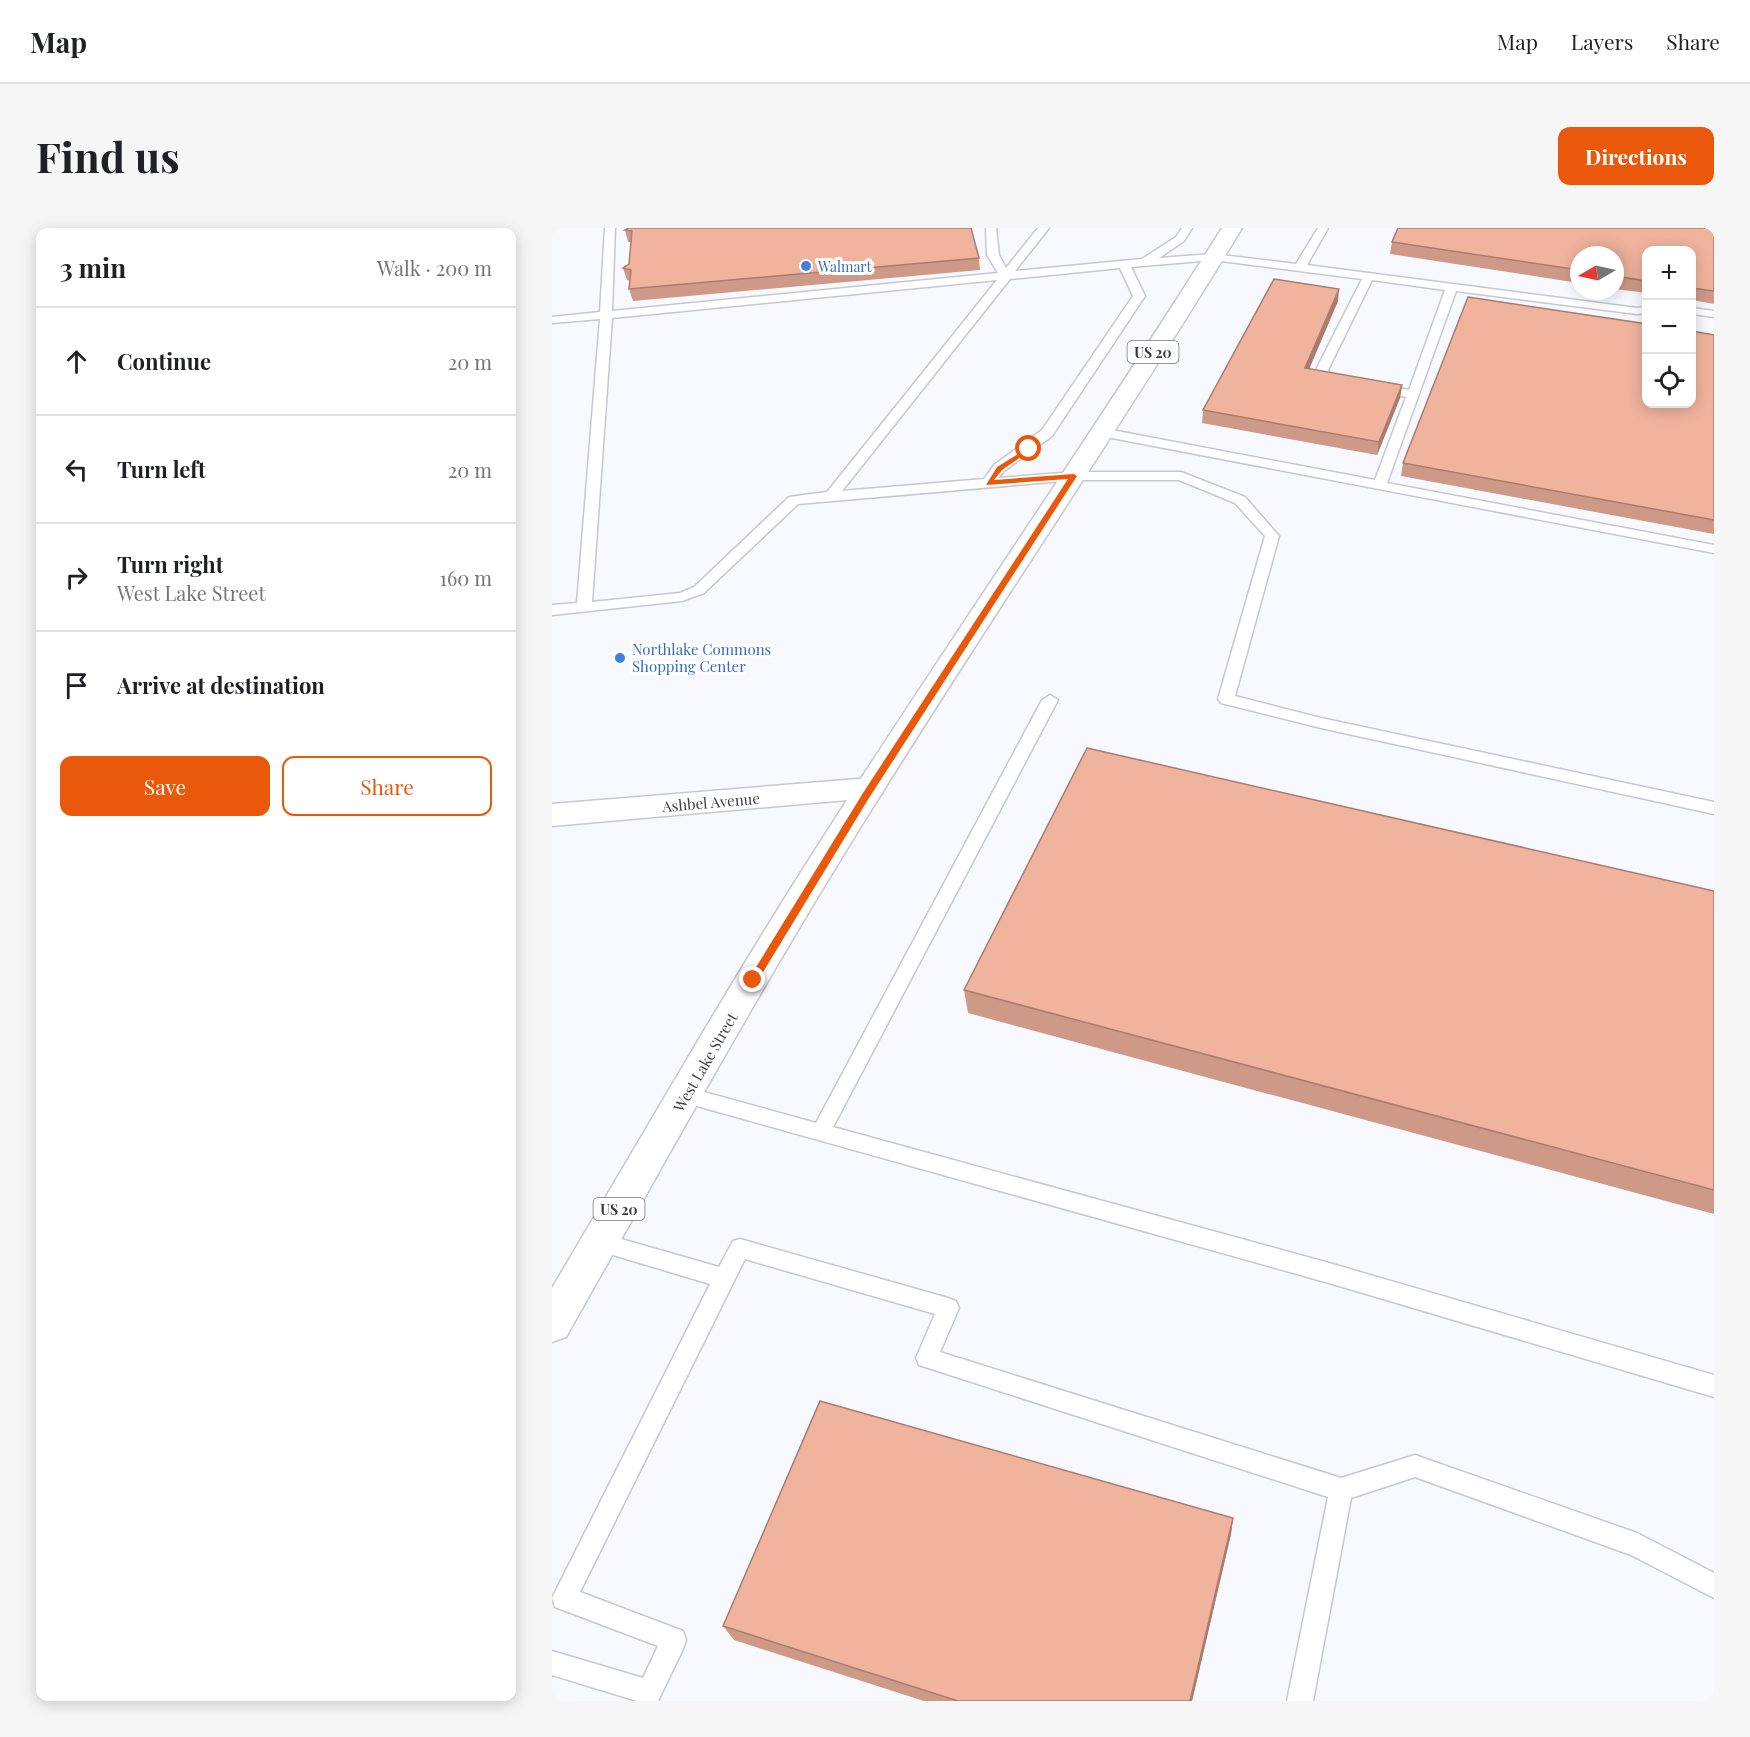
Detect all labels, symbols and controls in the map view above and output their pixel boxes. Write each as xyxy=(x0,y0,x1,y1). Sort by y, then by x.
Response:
text: Map xyxy=(30,23,87,60)
text: Map xyxy=(1497,27,1538,55)
text: Layers xyxy=(1571,27,1633,55)
text: Share xyxy=(1666,27,1720,55)
button: Directions xyxy=(1558,127,1714,185)
text: Find us xyxy=(36,128,180,184)
north arrow xyxy=(1570,246,1624,300)
map controls xyxy=(1642,246,1696,408)
button: + xyxy=(1642,246,1696,300)
text: 3 min xyxy=(60,250,126,285)
text: Walk · 200 m xyxy=(377,254,492,281)
place label: Walmart xyxy=(817,257,873,276)
marker: Walmart xyxy=(799,259,813,273)
button: − xyxy=(1642,300,1696,354)
road number: US 20 xyxy=(1128,341,1178,363)
icon: ahead xyxy=(60,345,93,378)
text: Continue xyxy=(117,346,211,376)
text: 20 m xyxy=(448,348,492,375)
button: locate xyxy=(1642,354,1696,408)
route start xyxy=(1015,435,1041,461)
icon: left xyxy=(60,453,93,486)
text: Turn left xyxy=(117,454,206,484)
text: 20 m xyxy=(448,456,492,483)
text: Turn right xyxy=(117,549,223,579)
icon: right xyxy=(60,561,93,594)
text: 160 m xyxy=(440,564,492,591)
text: West Lake Street xyxy=(117,579,265,606)
place label: Northlake Commons Shopping Center xyxy=(632,639,771,676)
marker: Northlake Commons Shopping Center xyxy=(613,651,627,665)
icon: arrive xyxy=(60,669,93,702)
text: Arrive at destination xyxy=(117,670,325,700)
button: Save xyxy=(60,756,270,816)
button: Share xyxy=(282,756,492,816)
street label: Ashbel Avenue xyxy=(660,788,761,816)
route end xyxy=(739,966,765,992)
street label: West Lake Street xyxy=(668,1008,742,1116)
road number: US 20 xyxy=(594,1198,644,1220)

